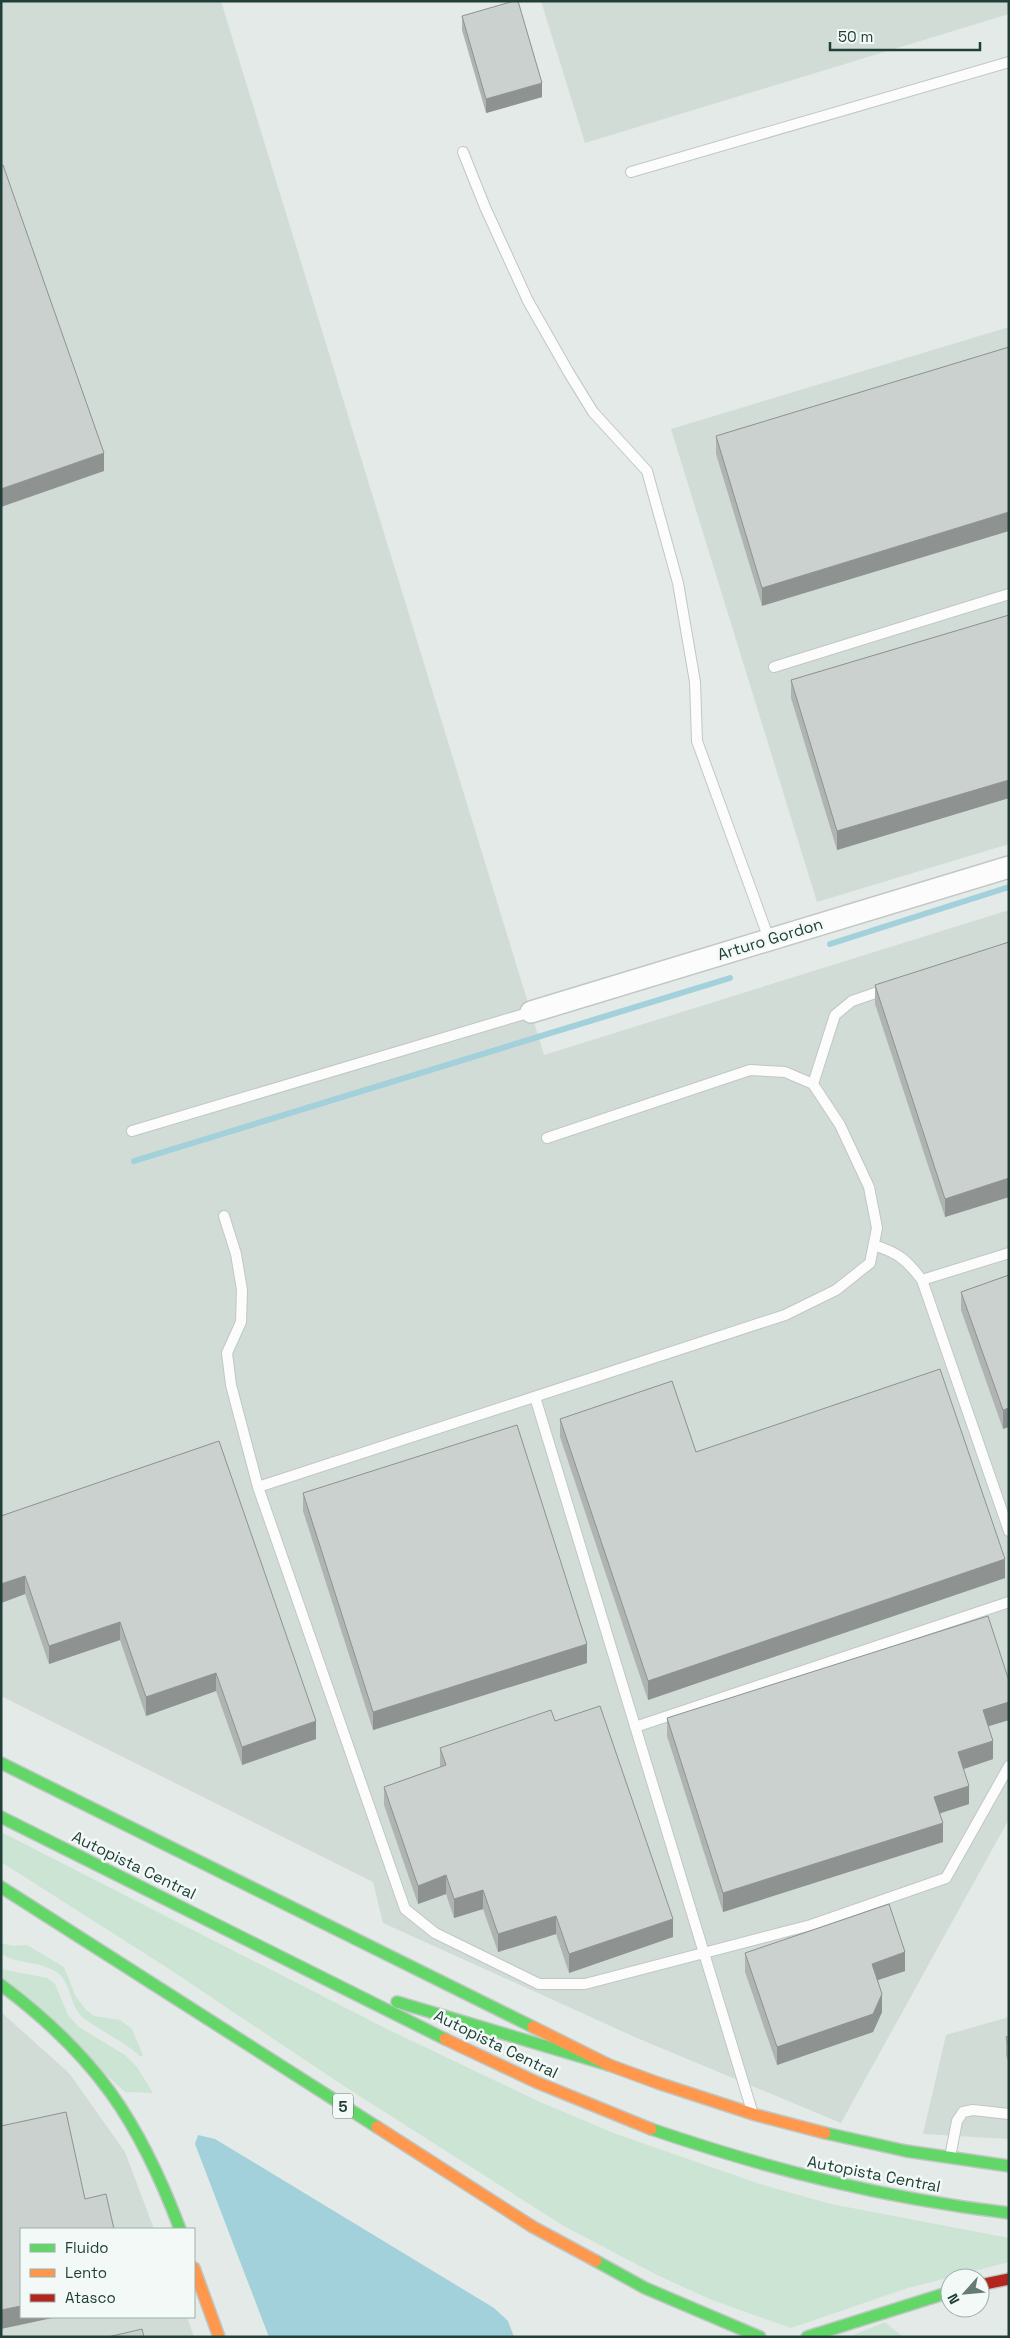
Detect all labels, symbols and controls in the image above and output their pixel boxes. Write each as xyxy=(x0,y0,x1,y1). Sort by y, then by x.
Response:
scale bar xyxy=(830,20,980,52)
text: 50 m xyxy=(838,27,873,46)
street label: Arturo Gordon xyxy=(715,913,825,965)
street label: Autopista Central xyxy=(68,1826,200,1904)
street label: Autopista Central xyxy=(430,2005,562,2083)
road number: 5 xyxy=(333,2094,353,2118)
street label: Autopista Central xyxy=(805,2151,943,2197)
legend xyxy=(20,2228,195,2318)
text: Fluido xyxy=(65,2238,109,2257)
text: Lento xyxy=(65,2263,107,2282)
north arrow xyxy=(940,2268,990,2318)
text: Atasco xyxy=(65,2288,116,2307)
text: N xyxy=(943,2291,964,2307)

